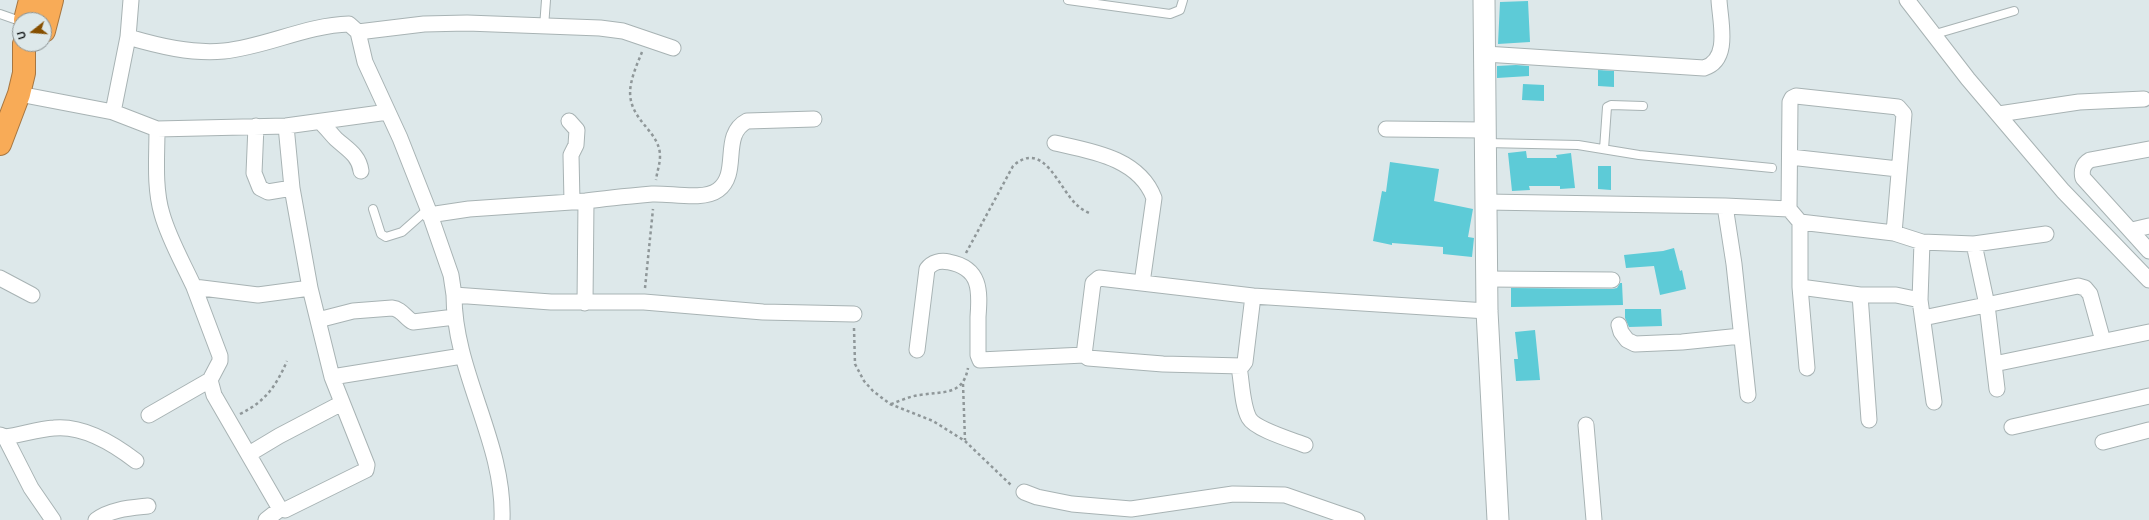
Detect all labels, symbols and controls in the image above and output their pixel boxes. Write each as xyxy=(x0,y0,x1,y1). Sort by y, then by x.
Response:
north arrow xyxy=(12,12,52,52)
text: U xyxy=(14,29,29,41)

